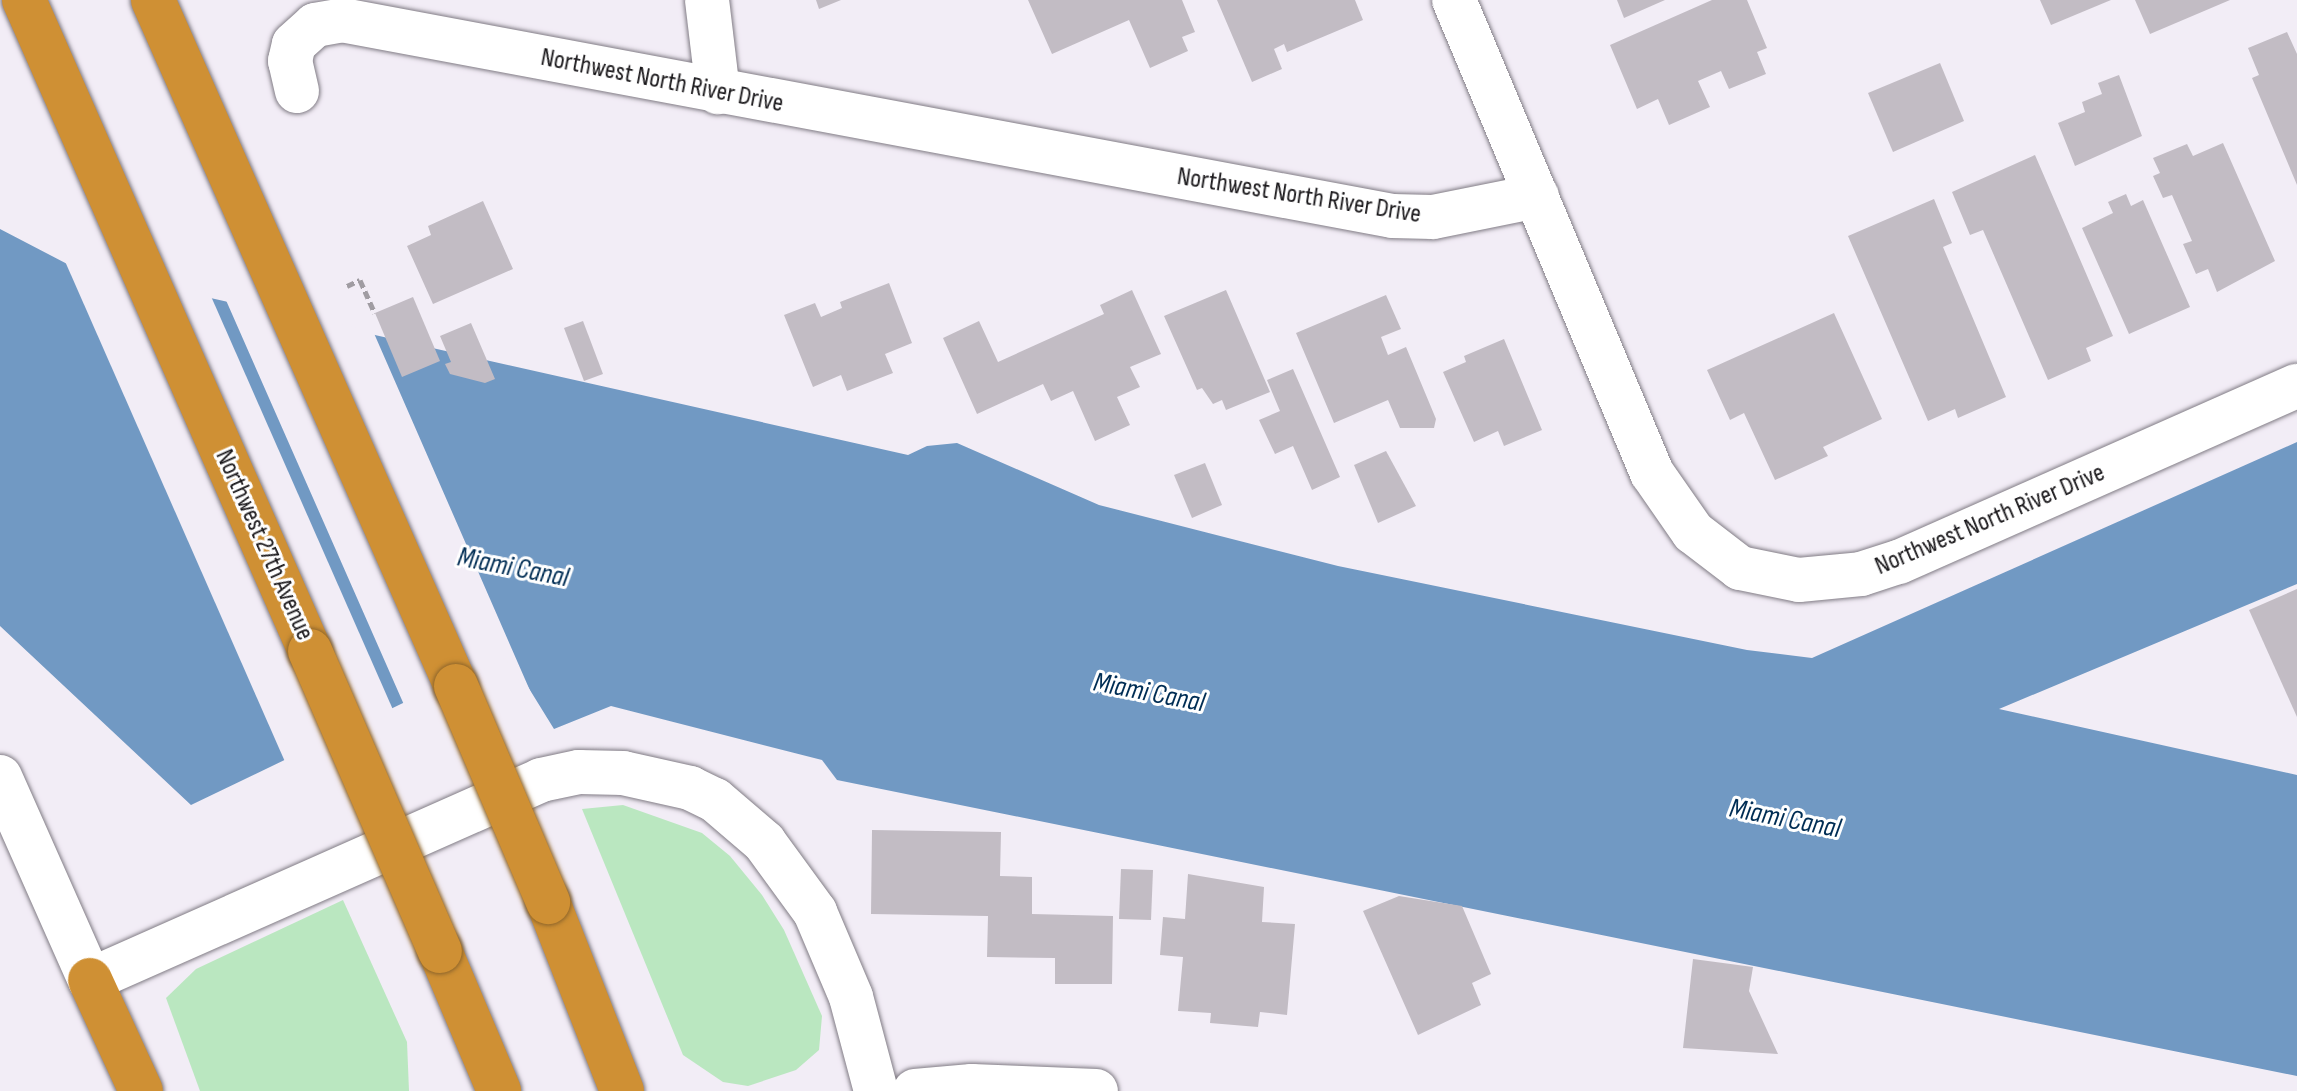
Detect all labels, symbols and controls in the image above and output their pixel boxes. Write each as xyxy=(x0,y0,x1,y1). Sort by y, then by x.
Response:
street label: Northwest North River Drive xyxy=(538,42,786,120)
street label: Northwest North River Drive xyxy=(1175,161,1423,231)
street label: Northwest 27th Avenue xyxy=(208,445,320,645)
street label: Northwest North River Drive xyxy=(1871,458,2109,582)
water label: Miami Canal xyxy=(455,541,571,595)
water label: Miami Canal xyxy=(1091,666,1207,720)
water label: Miami Canal xyxy=(1727,792,1843,846)

